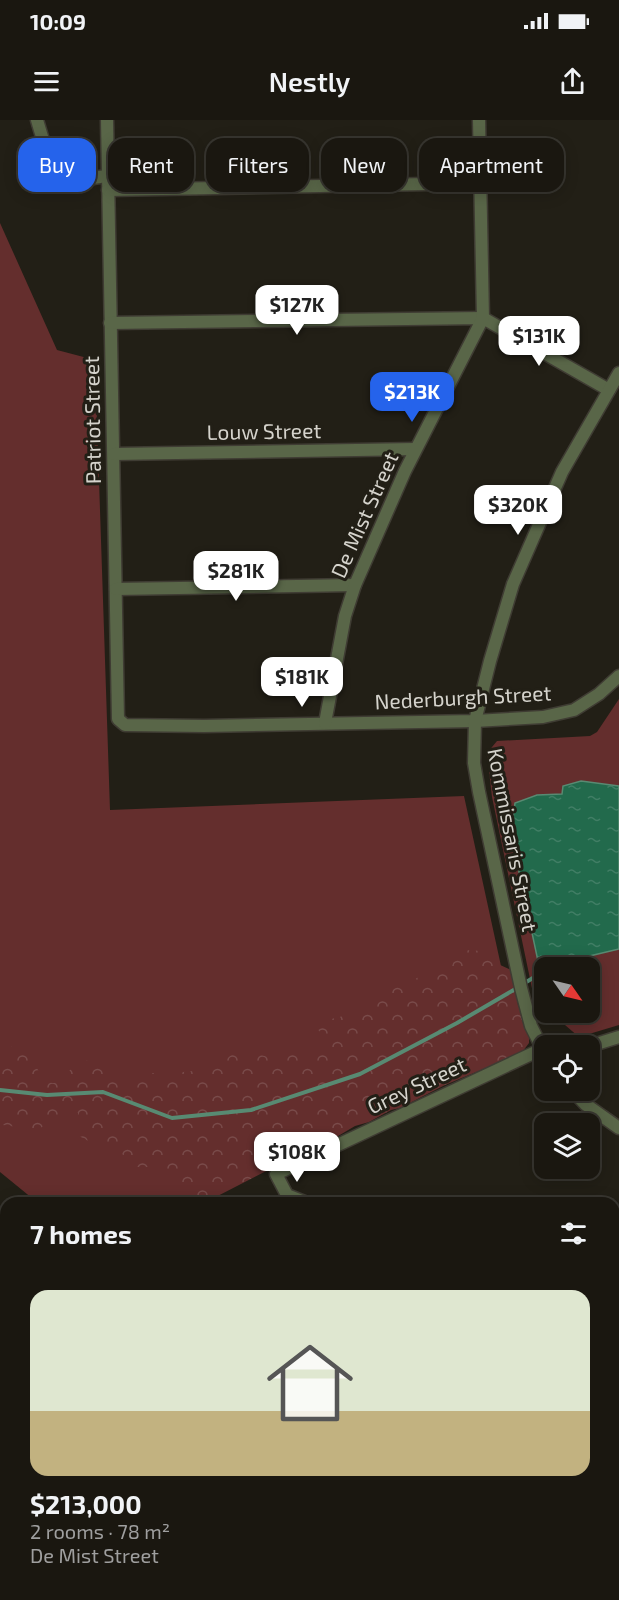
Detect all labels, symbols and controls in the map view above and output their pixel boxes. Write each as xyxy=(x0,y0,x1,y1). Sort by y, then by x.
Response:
text: 10:09 xyxy=(30,8,86,34)
icon: menu xyxy=(30,65,63,98)
text: Nestly xyxy=(269,65,350,97)
icon: share xyxy=(556,65,589,98)
chip: Buy xyxy=(18,138,96,192)
chip: Rent xyxy=(108,138,194,192)
chip: Filters xyxy=(206,138,309,192)
chip: New xyxy=(321,138,407,192)
chip: Apartment xyxy=(419,138,564,192)
pin: $127K xyxy=(255,285,339,336)
text: $127K xyxy=(269,292,325,316)
pin: $131K xyxy=(497,316,581,367)
text: $131K xyxy=(513,323,565,347)
street label: Patriot Street xyxy=(78,356,105,484)
pin: $213K xyxy=(370,372,454,423)
text: $213K xyxy=(384,379,440,403)
street label: Louw Street xyxy=(206,417,321,444)
street label: De Mist Street xyxy=(325,448,403,581)
pin: $320K xyxy=(476,485,560,536)
text: $320K xyxy=(488,492,548,516)
pin: $281K xyxy=(194,551,278,602)
text: $281K xyxy=(208,558,265,582)
pin: $181K xyxy=(260,657,344,708)
text: $181K xyxy=(275,664,329,688)
street label: Nederburgh Street xyxy=(374,679,552,714)
street label: Kommissaris Street xyxy=(483,746,544,934)
north arrow xyxy=(534,957,600,1023)
map controls xyxy=(534,957,600,1179)
button: locate xyxy=(534,1035,600,1101)
street label: Grey Street xyxy=(363,1051,470,1118)
button: layers xyxy=(534,1113,600,1179)
pin: $108K xyxy=(255,1132,339,1183)
text: $108K xyxy=(268,1139,326,1163)
icon: filters xyxy=(557,1217,590,1250)
text: 7 homes xyxy=(30,1218,132,1249)
icon: home xyxy=(256,1329,364,1437)
text: $213,000 xyxy=(30,1488,142,1519)
text: 2 rooms · 78 m² xyxy=(30,1519,170,1543)
text: De Mist Street xyxy=(30,1543,159,1567)

